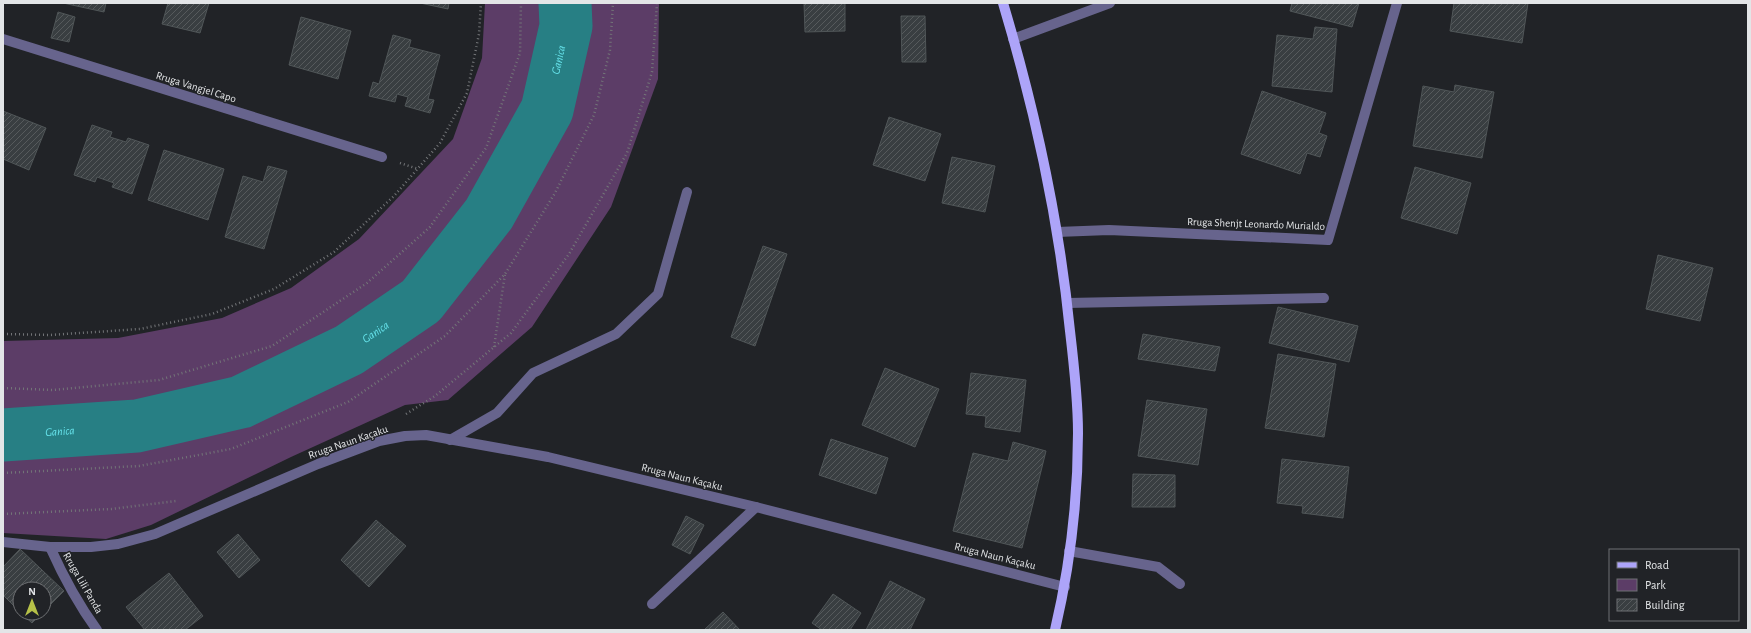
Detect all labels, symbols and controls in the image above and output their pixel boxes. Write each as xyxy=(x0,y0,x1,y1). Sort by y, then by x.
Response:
water label: Ganica xyxy=(549,44,567,75)
street label: Rruga Vangjel Capo xyxy=(155,70,237,104)
street label: Rruga Shenjt Leonardo Murialdo xyxy=(1187,216,1325,232)
water label: Ganica xyxy=(360,319,391,345)
street label: Rruga Naun Kaçaku xyxy=(307,423,390,461)
water label: Ganica xyxy=(45,424,75,438)
street label: Rruga Naun Kaçaku xyxy=(640,462,724,493)
street label: Rruga Naun Kaçaku xyxy=(953,541,1037,572)
legend xyxy=(1609,549,1739,621)
street label: Rruga Lili Panda xyxy=(61,551,105,615)
text: Road xyxy=(1645,559,1669,571)
text: Park xyxy=(1645,579,1666,591)
north arrow xyxy=(12,581,52,621)
text: N xyxy=(28,586,36,597)
text: Building xyxy=(1645,599,1685,611)

